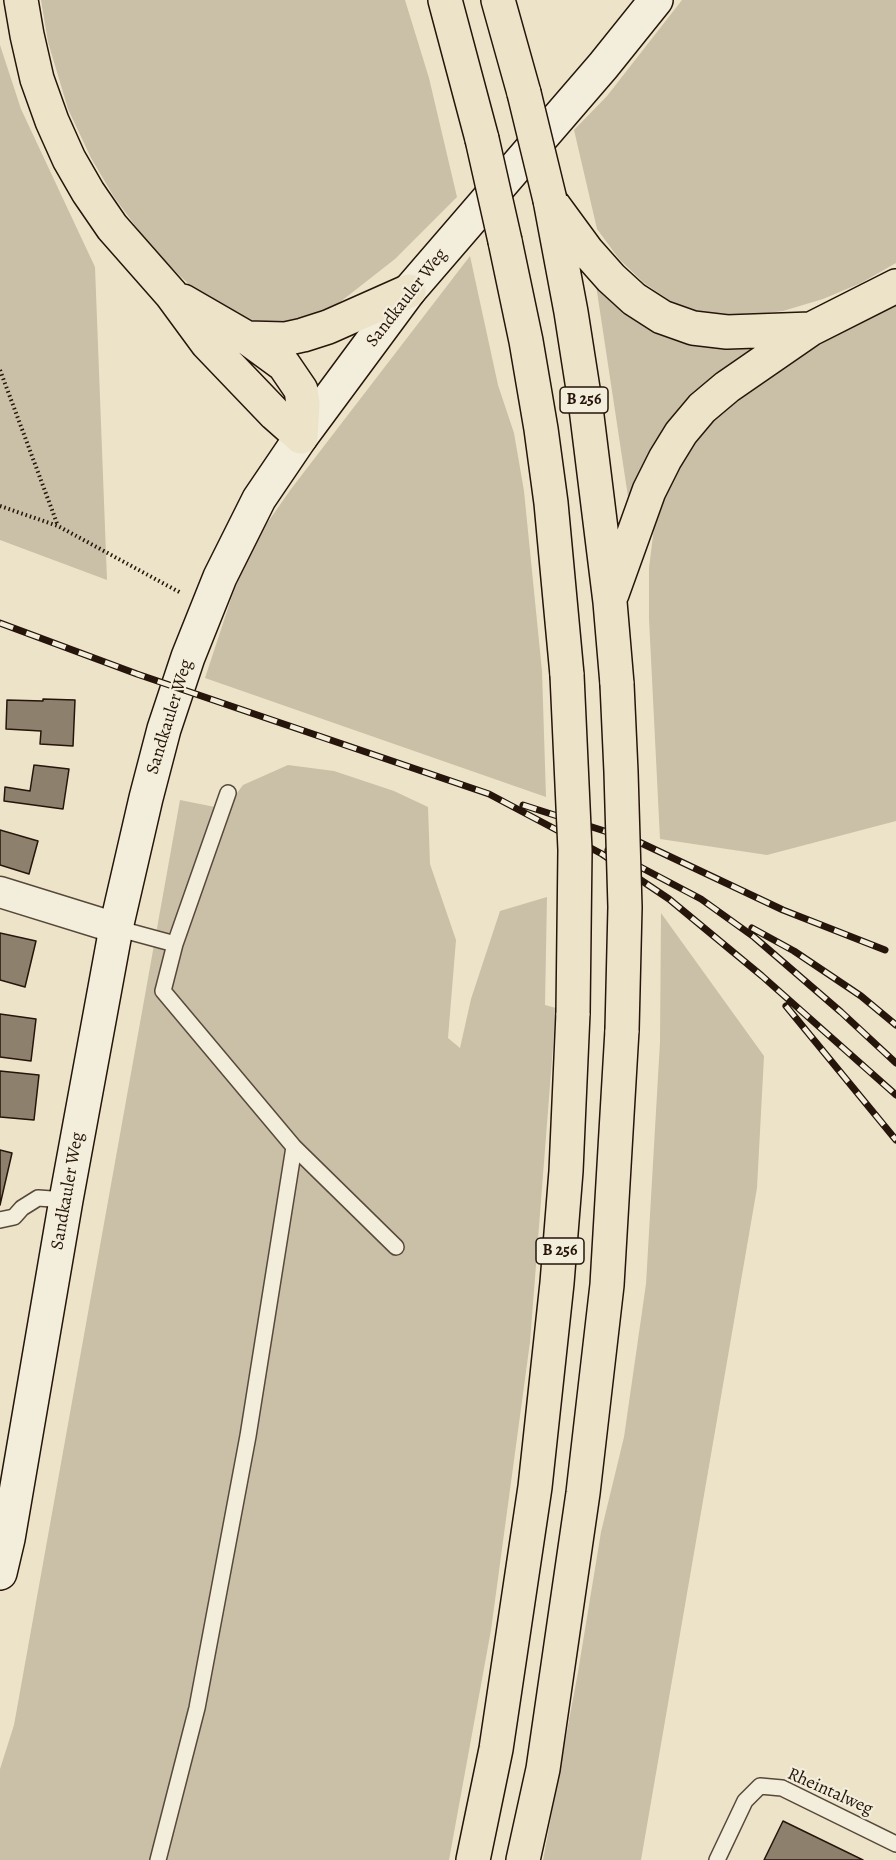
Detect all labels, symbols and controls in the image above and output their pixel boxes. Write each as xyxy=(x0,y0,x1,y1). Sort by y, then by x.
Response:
street label: Sandkauler Weg xyxy=(362,244,452,352)
road number: B 256 xyxy=(560,387,608,413)
street label: Sandkauler Weg xyxy=(142,657,198,777)
street label: Sandkauler Weg xyxy=(47,1131,89,1251)
road number: B 256 xyxy=(536,1238,584,1264)
street label: Rheintalweg xyxy=(784,1764,876,1820)

